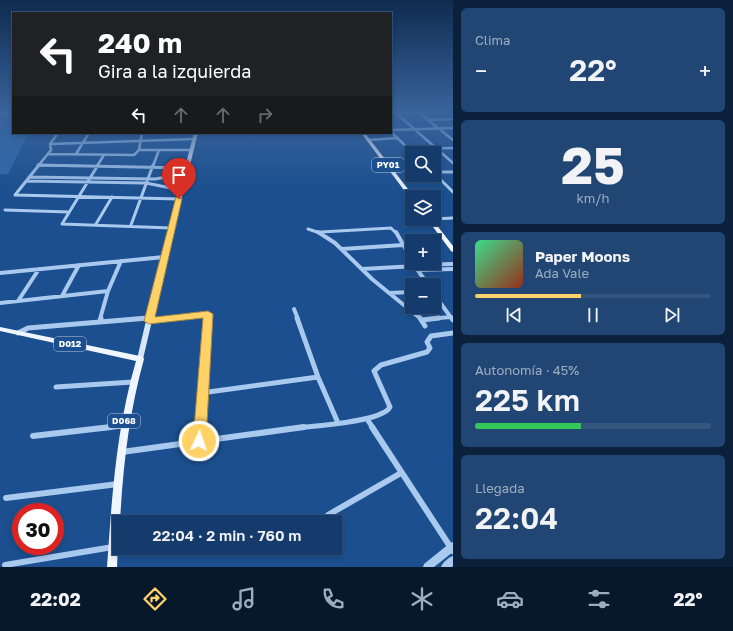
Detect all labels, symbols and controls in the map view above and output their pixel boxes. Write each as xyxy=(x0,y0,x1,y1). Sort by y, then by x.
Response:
text: 240 m xyxy=(98,26,182,59)
icon: left xyxy=(32,28,84,80)
text: Clima xyxy=(475,32,510,48)
text: 22° xyxy=(569,52,617,88)
text: − xyxy=(475,57,487,84)
text: + xyxy=(699,57,711,84)
text: Gira a la izquierda xyxy=(98,60,251,82)
icon: left xyxy=(128,104,150,126)
icon: ahead xyxy=(170,104,192,126)
icon: ahead xyxy=(212,104,234,126)
icon: right xyxy=(254,104,276,126)
text: 25 xyxy=(561,133,625,195)
map controls xyxy=(405,146,441,314)
button: search xyxy=(405,146,441,182)
pin xyxy=(162,158,196,199)
road number: PY01 xyxy=(372,158,404,172)
icon: arrive xyxy=(168,164,190,186)
button: layers xyxy=(405,190,441,226)
text: km/h xyxy=(576,190,610,206)
button: + xyxy=(405,234,441,270)
text: Paper Moons xyxy=(535,247,630,265)
text: Ada Vale xyxy=(535,265,589,281)
button: − xyxy=(405,278,441,314)
icon: previous xyxy=(503,304,525,326)
icon: pause xyxy=(582,304,604,326)
icon: next xyxy=(661,304,683,326)
road number: D012 xyxy=(54,337,86,351)
text: Autonomía · 45% xyxy=(475,362,579,378)
text: 225 km xyxy=(475,382,580,418)
road number: D068 xyxy=(108,414,140,428)
position arrow xyxy=(178,420,220,462)
text: Llegada xyxy=(475,480,525,496)
text: 22:04 xyxy=(475,500,558,536)
speed limit sign: 30 xyxy=(12,503,64,555)
text: 22:04 · 2 min · 760 m xyxy=(153,526,301,544)
icon: directions xyxy=(141,585,169,613)
icon: music xyxy=(230,585,258,613)
icon: phone xyxy=(319,585,347,613)
icon: climate xyxy=(408,585,436,613)
icon: car xyxy=(496,585,524,613)
icon: filters xyxy=(585,585,613,613)
text: 22:02 xyxy=(30,588,81,610)
text: 22° xyxy=(674,588,703,610)

